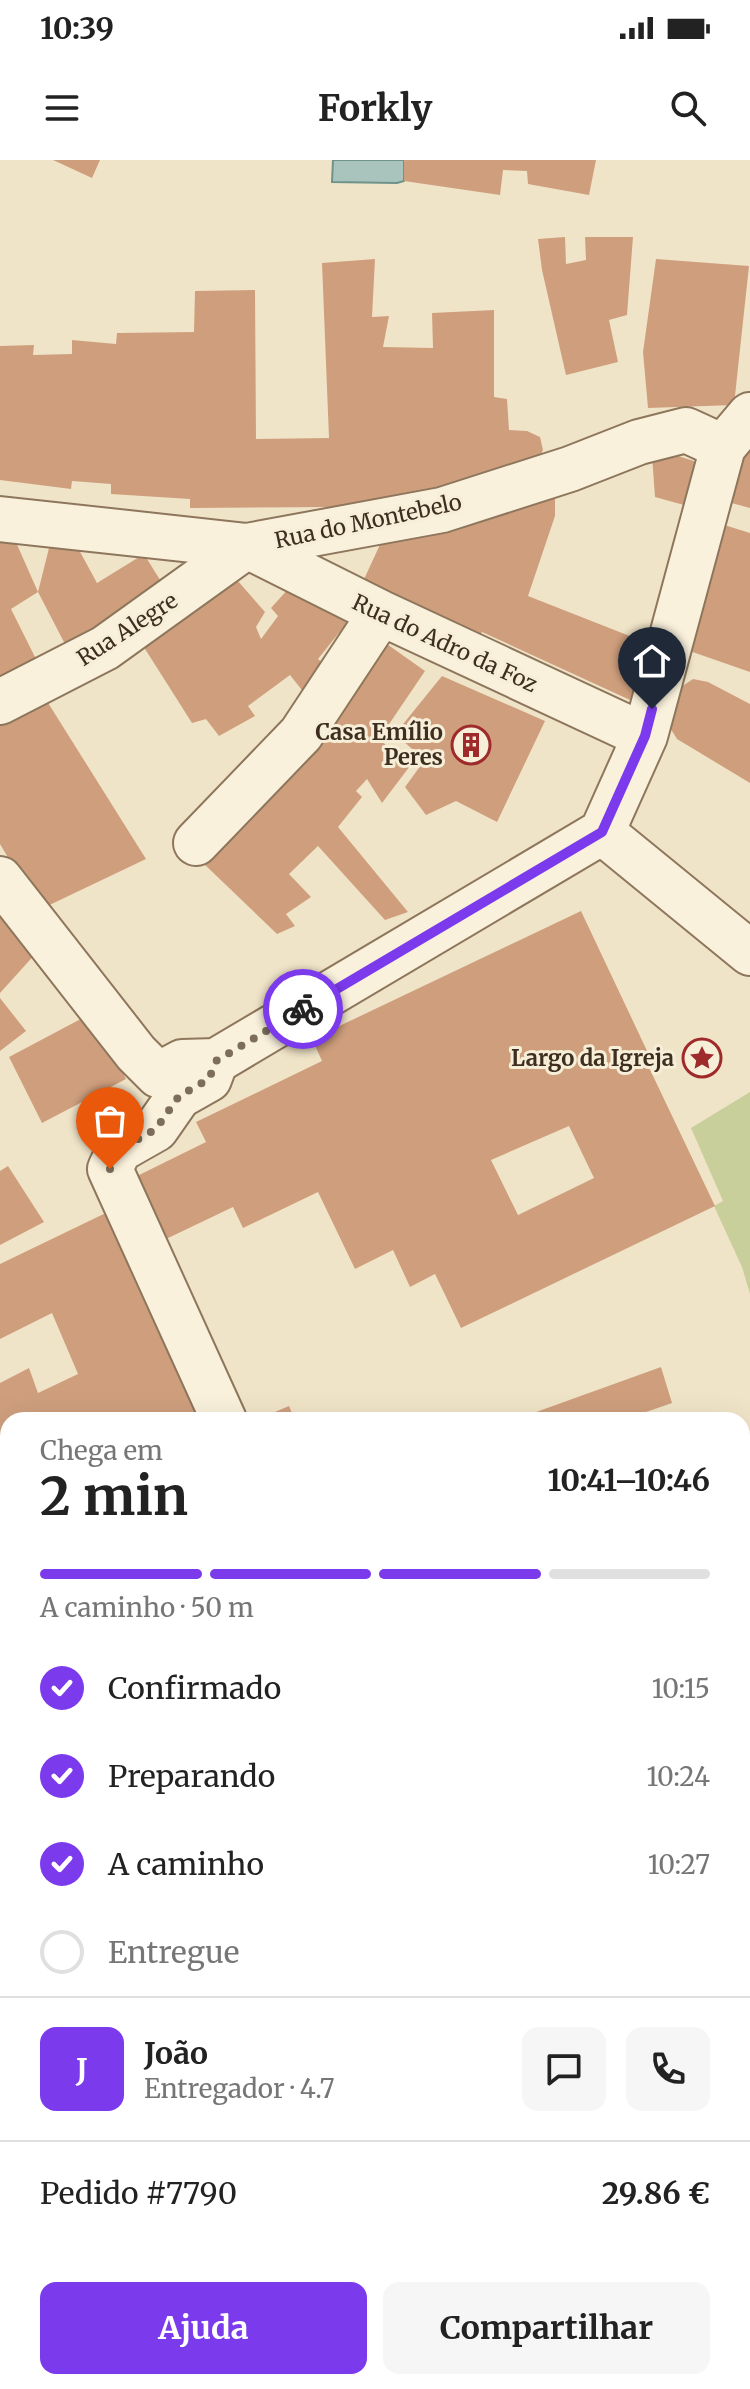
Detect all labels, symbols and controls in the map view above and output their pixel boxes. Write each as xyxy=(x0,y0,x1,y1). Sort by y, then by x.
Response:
text: 10:39 xyxy=(40,9,114,47)
icon: menu xyxy=(40,86,84,130)
text: Forkly xyxy=(318,86,432,131)
icon: search xyxy=(666,86,710,130)
street label: Rua do Montebelo xyxy=(272,487,464,554)
street label: Rua Alegre xyxy=(71,586,183,672)
street label: Rua do Adro da Foz xyxy=(348,588,542,698)
pin xyxy=(618,627,686,709)
icon: home xyxy=(630,639,674,683)
place label: Casa Emílio Peres xyxy=(315,718,443,771)
building icon: Casa Emílio Peres xyxy=(450,724,492,766)
courier xyxy=(263,969,343,1049)
icon: bike xyxy=(281,987,325,1031)
place icon: Largo da Igreja xyxy=(681,1037,723,1079)
place label: Largo da Igreja xyxy=(511,1044,674,1072)
pin xyxy=(76,1087,144,1169)
icon: bag xyxy=(88,1099,132,1143)
text: Chega em xyxy=(40,1434,163,1467)
text: 10:41–10:46 xyxy=(548,1461,710,1499)
text: 2 min xyxy=(40,1464,188,1529)
text: A caminho · 50 m xyxy=(40,1591,254,1624)
icon: check xyxy=(40,1666,84,1710)
text: Confirmado xyxy=(108,1669,281,1707)
text: 10:15 xyxy=(652,1672,710,1705)
icon: check xyxy=(40,1754,84,1798)
text: Preparando xyxy=(108,1757,275,1795)
text: 10:24 xyxy=(646,1760,710,1793)
icon: check xyxy=(40,1842,84,1886)
text: A caminho xyxy=(108,1845,264,1883)
text: 10:27 xyxy=(648,1848,710,1881)
text: Entregue xyxy=(108,1933,239,1971)
button: chat xyxy=(522,2027,606,2111)
button: phone xyxy=(626,2027,710,2111)
text: João xyxy=(144,2034,208,2072)
text: J xyxy=(76,2050,88,2088)
text: Entregador · 4.7 xyxy=(144,2072,334,2105)
text: Pedido #7790 xyxy=(40,2174,237,2212)
text: 29.86 € xyxy=(602,2174,710,2212)
button: Ajuda xyxy=(40,2282,367,2374)
button: Compartilhar xyxy=(383,2282,710,2374)

